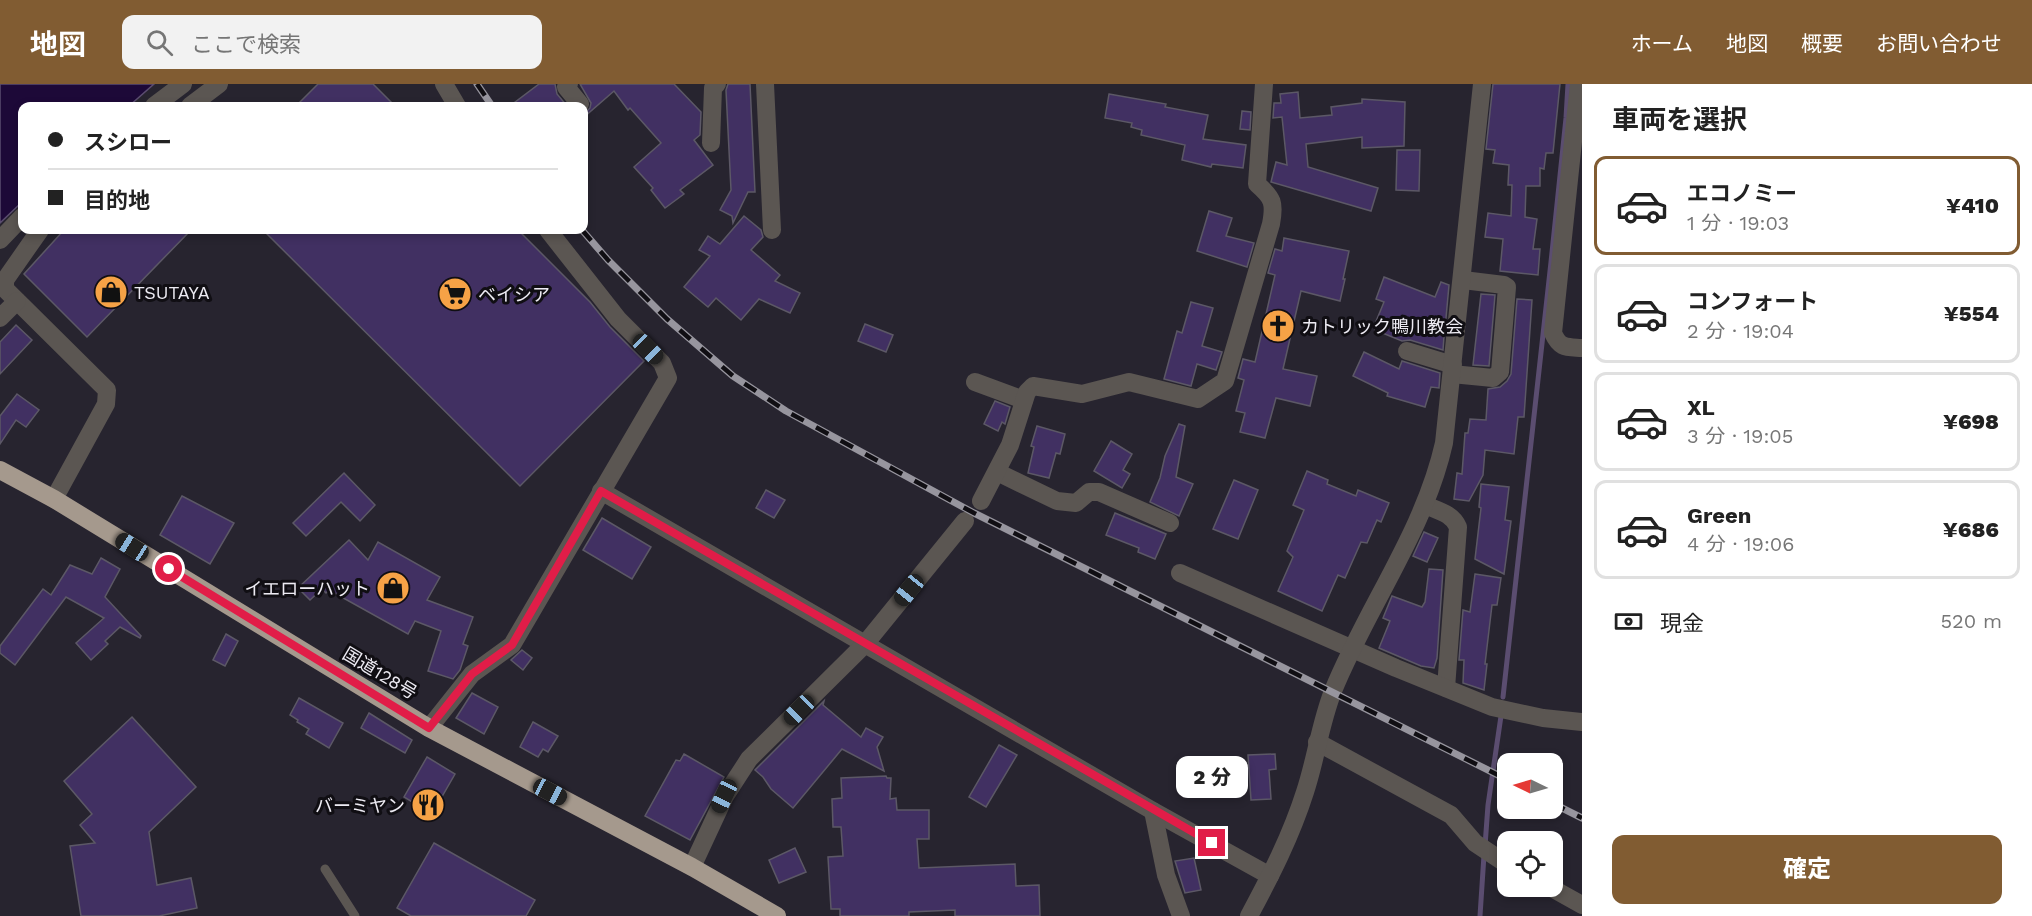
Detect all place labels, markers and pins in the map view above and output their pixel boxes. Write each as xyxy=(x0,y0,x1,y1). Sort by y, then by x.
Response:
shop icon: TSUTAYA xyxy=(93,274,129,310)
supermarket icon: ベイシア xyxy=(437,276,473,312)
place label: TSUTAYA xyxy=(134,282,210,303)
place label: ベイシア xyxy=(478,284,550,305)
church icon: カトリック鴨川教会 xyxy=(1260,308,1296,344)
place label: カトリック鴨川教会 xyxy=(1301,316,1463,337)
shop icon: イエローハット xyxy=(375,570,411,606)
place label: イエローハット xyxy=(245,578,370,599)
restaurant icon: バーミヤン xyxy=(410,787,446,823)
place label: バーミヤン xyxy=(315,795,405,816)

